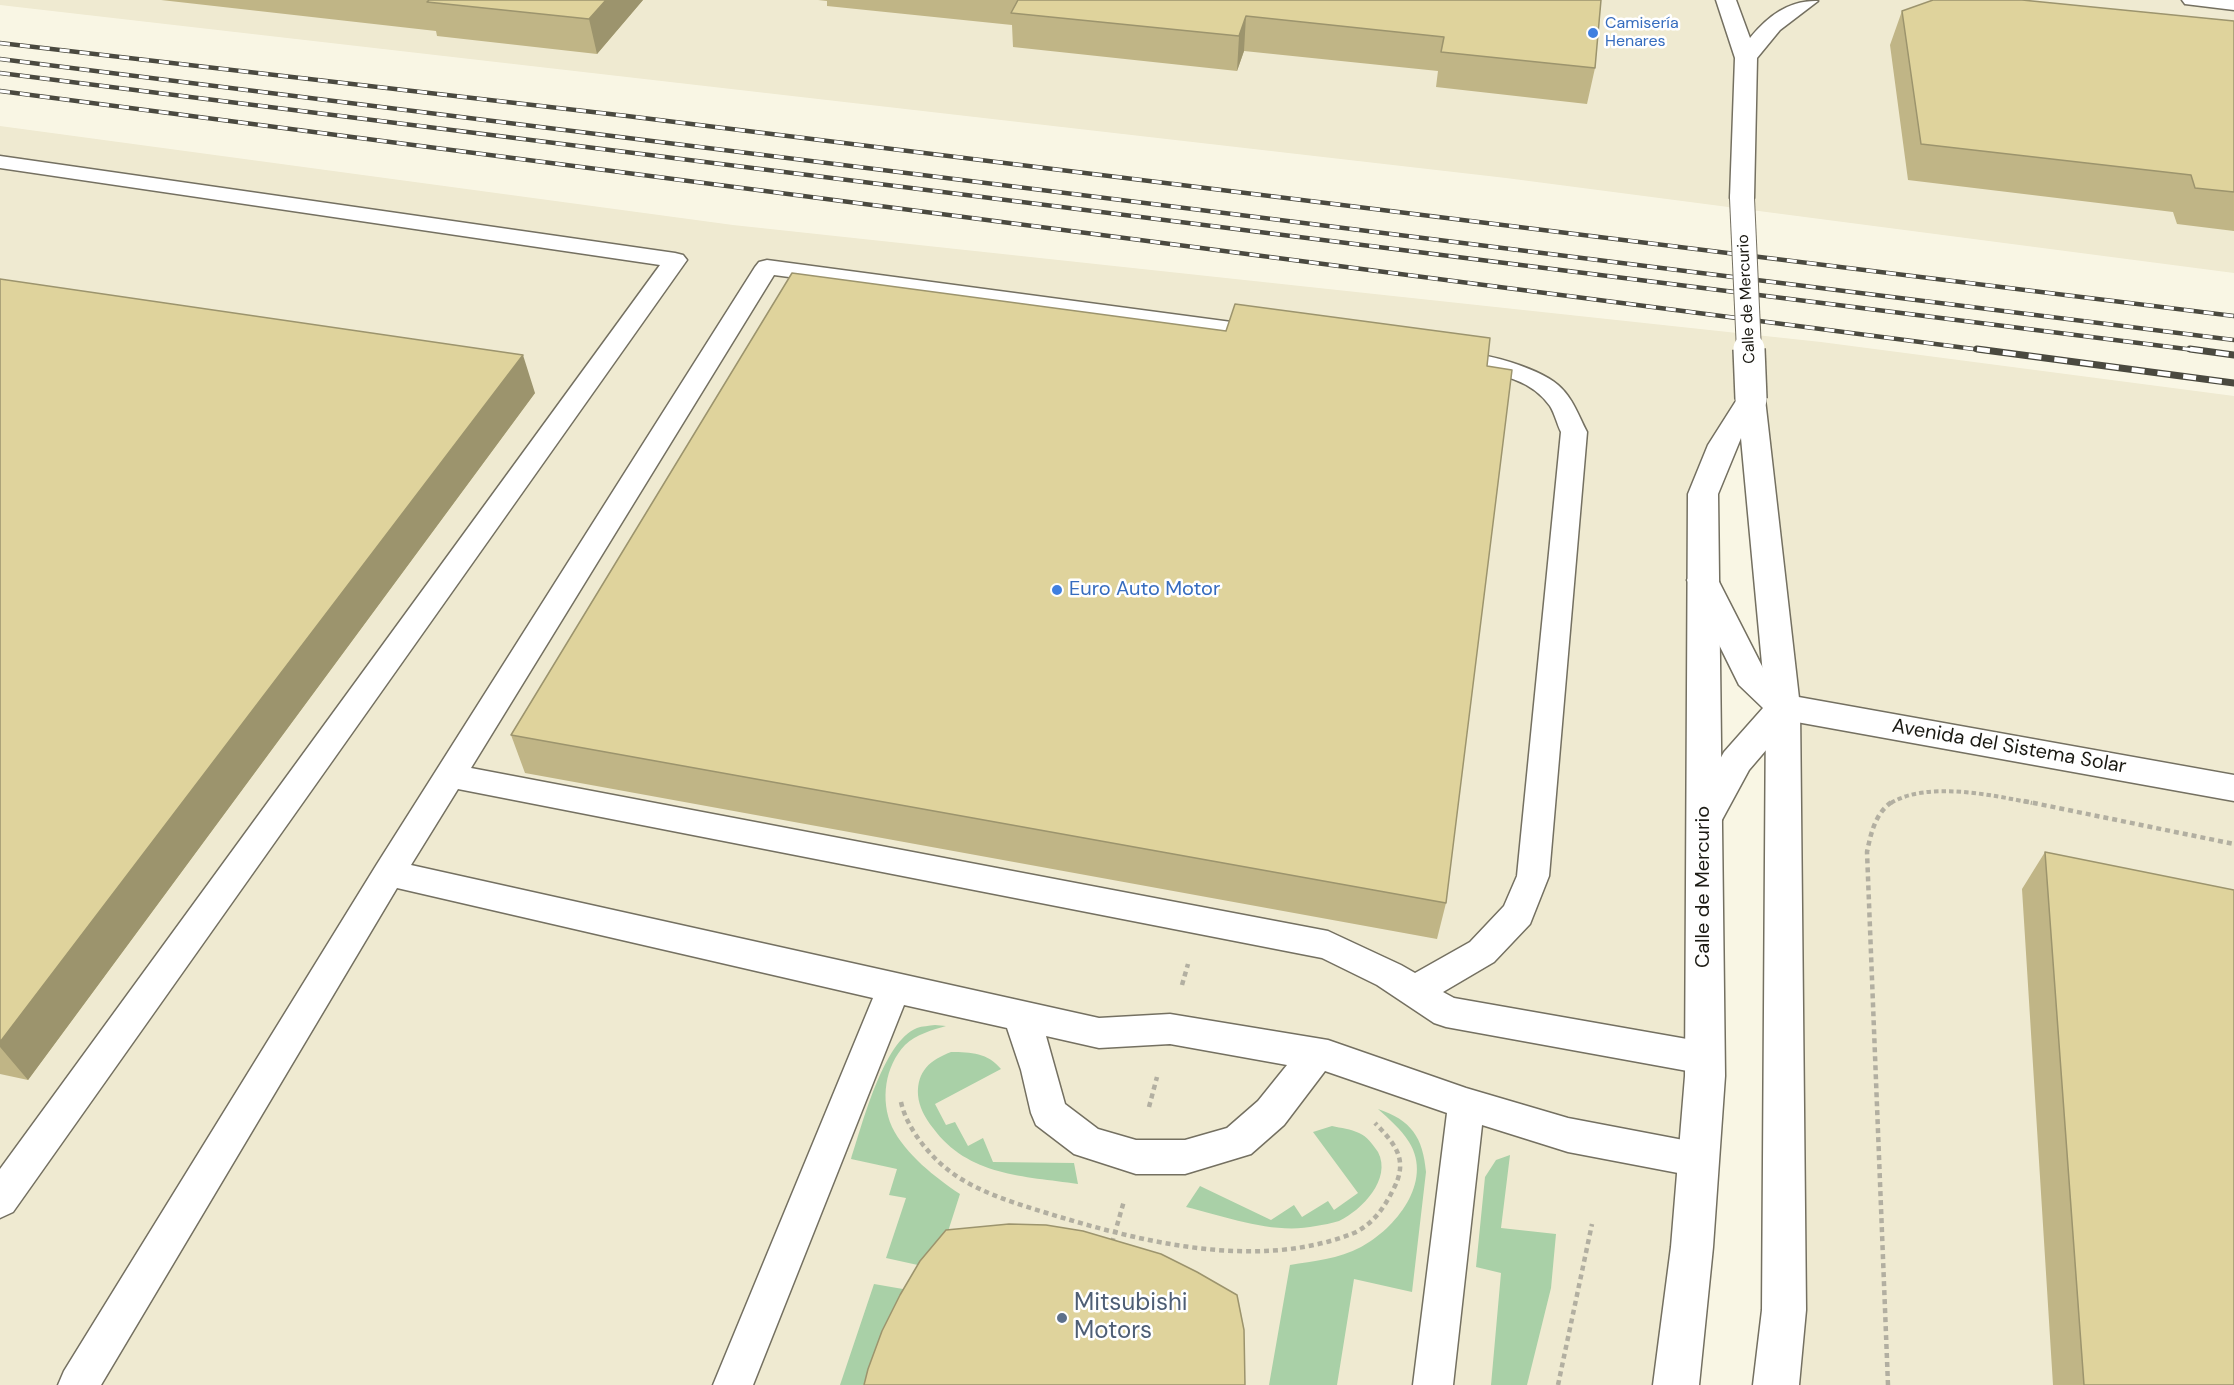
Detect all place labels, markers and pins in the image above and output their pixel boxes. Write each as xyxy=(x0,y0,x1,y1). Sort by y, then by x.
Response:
place label: Camisería Henares xyxy=(1605,14,1679,52)
marker: Camisería Henares xyxy=(1586,26,1600,40)
place label: Euro Auto Motor xyxy=(1069,578,1220,602)
marker: Euro Auto Motor xyxy=(1050,583,1064,597)
place label: Mitsubishi Motors xyxy=(1074,1290,1188,1346)
marker: Mitsubishi Motors xyxy=(1055,1311,1069,1325)

